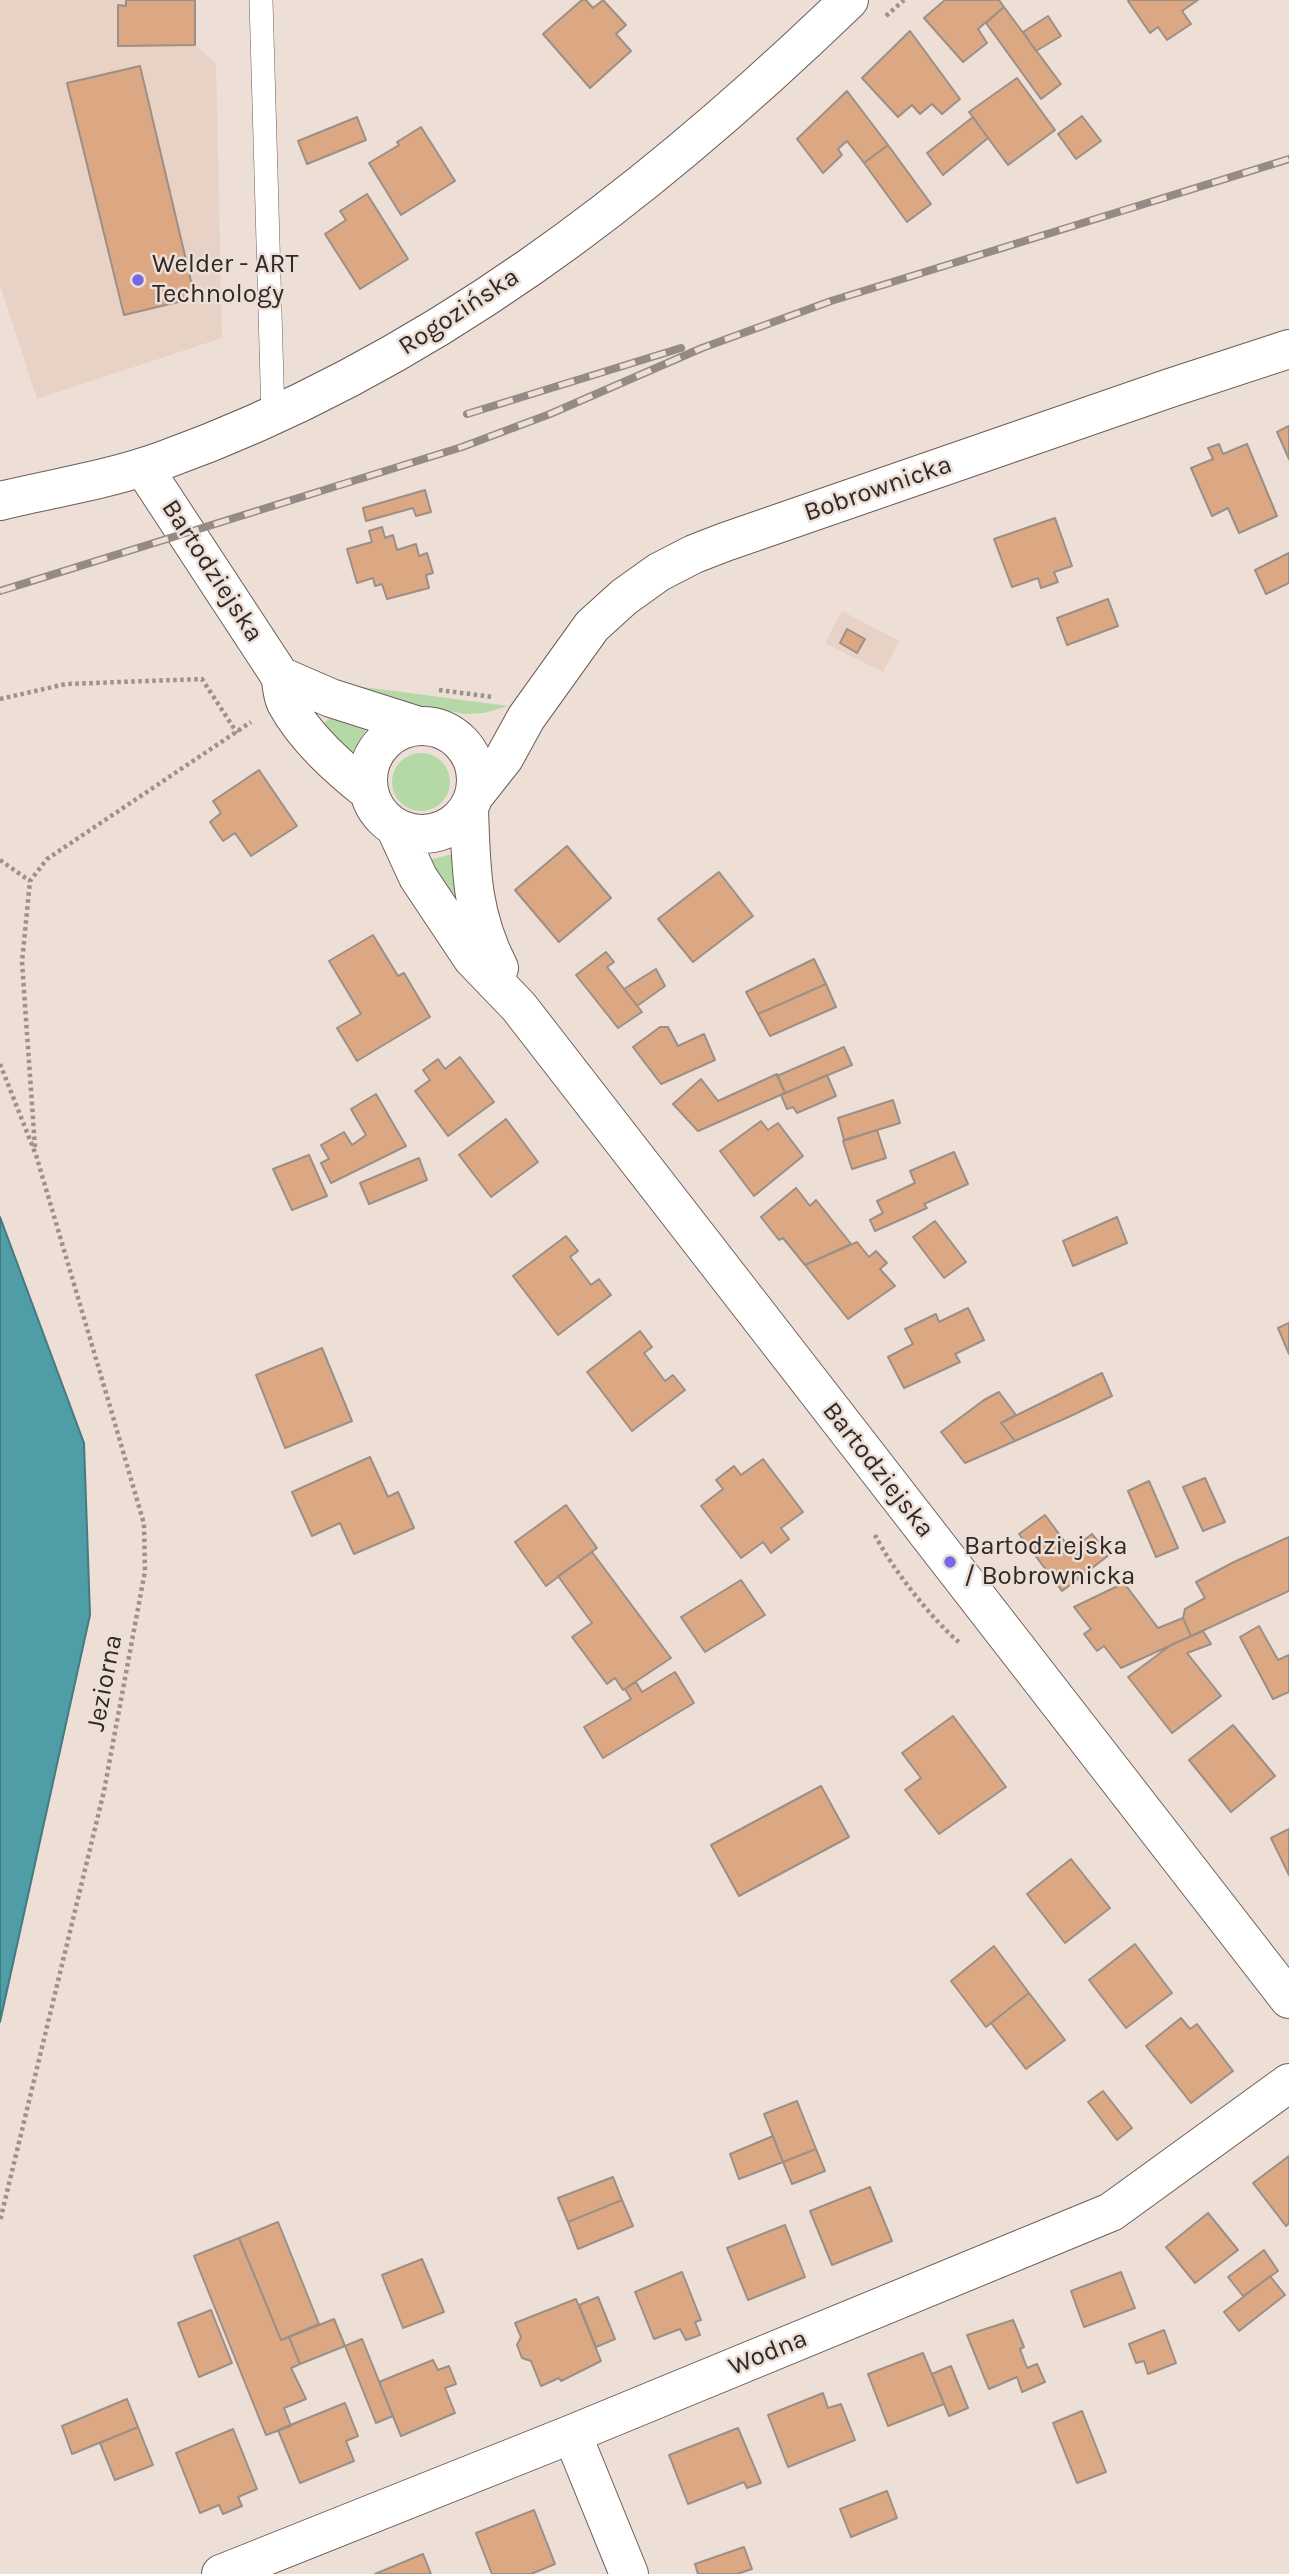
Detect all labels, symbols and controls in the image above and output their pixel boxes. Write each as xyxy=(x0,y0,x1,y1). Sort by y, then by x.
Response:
place label: Welder - ART Technology xyxy=(152,249,298,310)
street label: Rogozińska xyxy=(393,261,525,363)
marker: Welder - ART Technology xyxy=(130,272,146,288)
street label: Bobrownicka xyxy=(800,449,956,529)
street label: Bartodziejska xyxy=(154,494,270,648)
street label: Bartodziejska xyxy=(815,1396,941,1544)
place label: Bartodziejska / Bobrownicka xyxy=(964,1531,1135,1592)
marker: Bartodziejska / Bobrownicka xyxy=(942,1554,958,1570)
street label: Jeziorna xyxy=(80,1632,130,1734)
street label: Wodna xyxy=(724,2323,812,2383)

